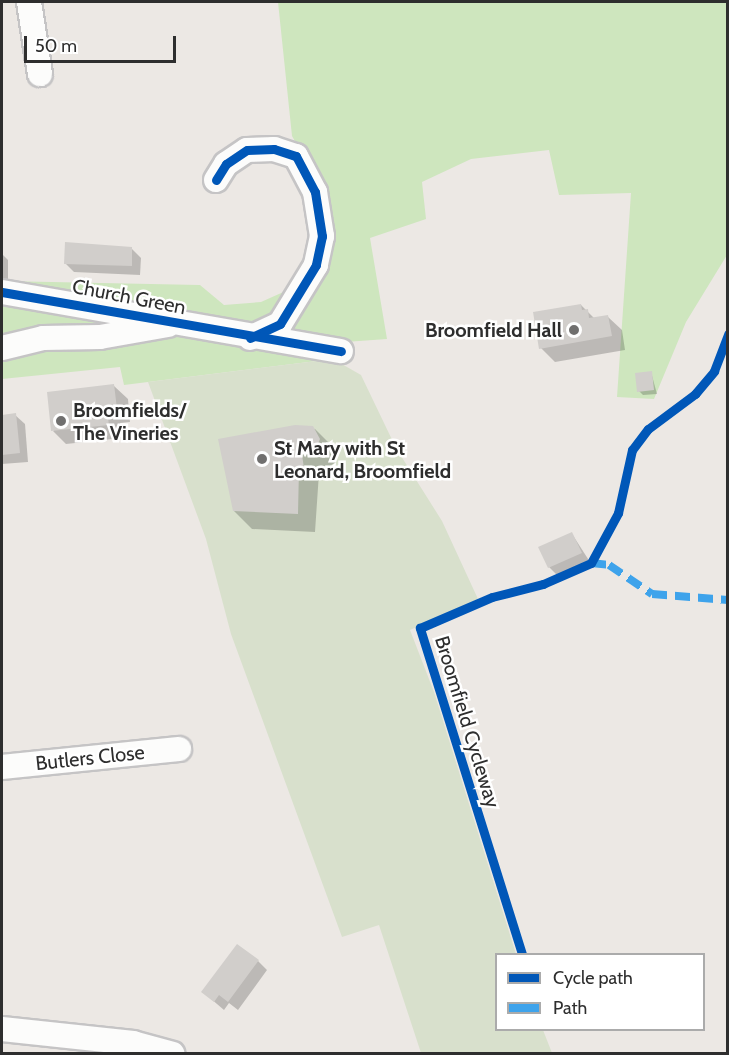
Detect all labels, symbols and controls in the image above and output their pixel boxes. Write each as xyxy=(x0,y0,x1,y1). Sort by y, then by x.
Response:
scale bar xyxy=(27,24,178,62)
text: 50 m xyxy=(35,35,77,57)
street label: Church Green xyxy=(70,274,188,320)
place label: Broomfield Hall xyxy=(425,318,562,342)
marker: Broomfield Hall xyxy=(567,323,581,337)
place label: Broomfields/ The Vineries xyxy=(73,398,186,445)
marker: Broomfields/ The Vineries xyxy=(54,414,68,428)
place label: St Mary with St Leonard, Broomfield xyxy=(274,436,451,483)
marker: St Mary with St Leonard, Broomfield xyxy=(255,452,269,466)
street label: Broomfield Cycleway xyxy=(429,633,505,811)
street label: Butlers Close xyxy=(34,740,146,776)
legend xyxy=(495,953,705,1031)
text: Cycle path xyxy=(553,967,633,989)
text: Path xyxy=(553,997,587,1019)

